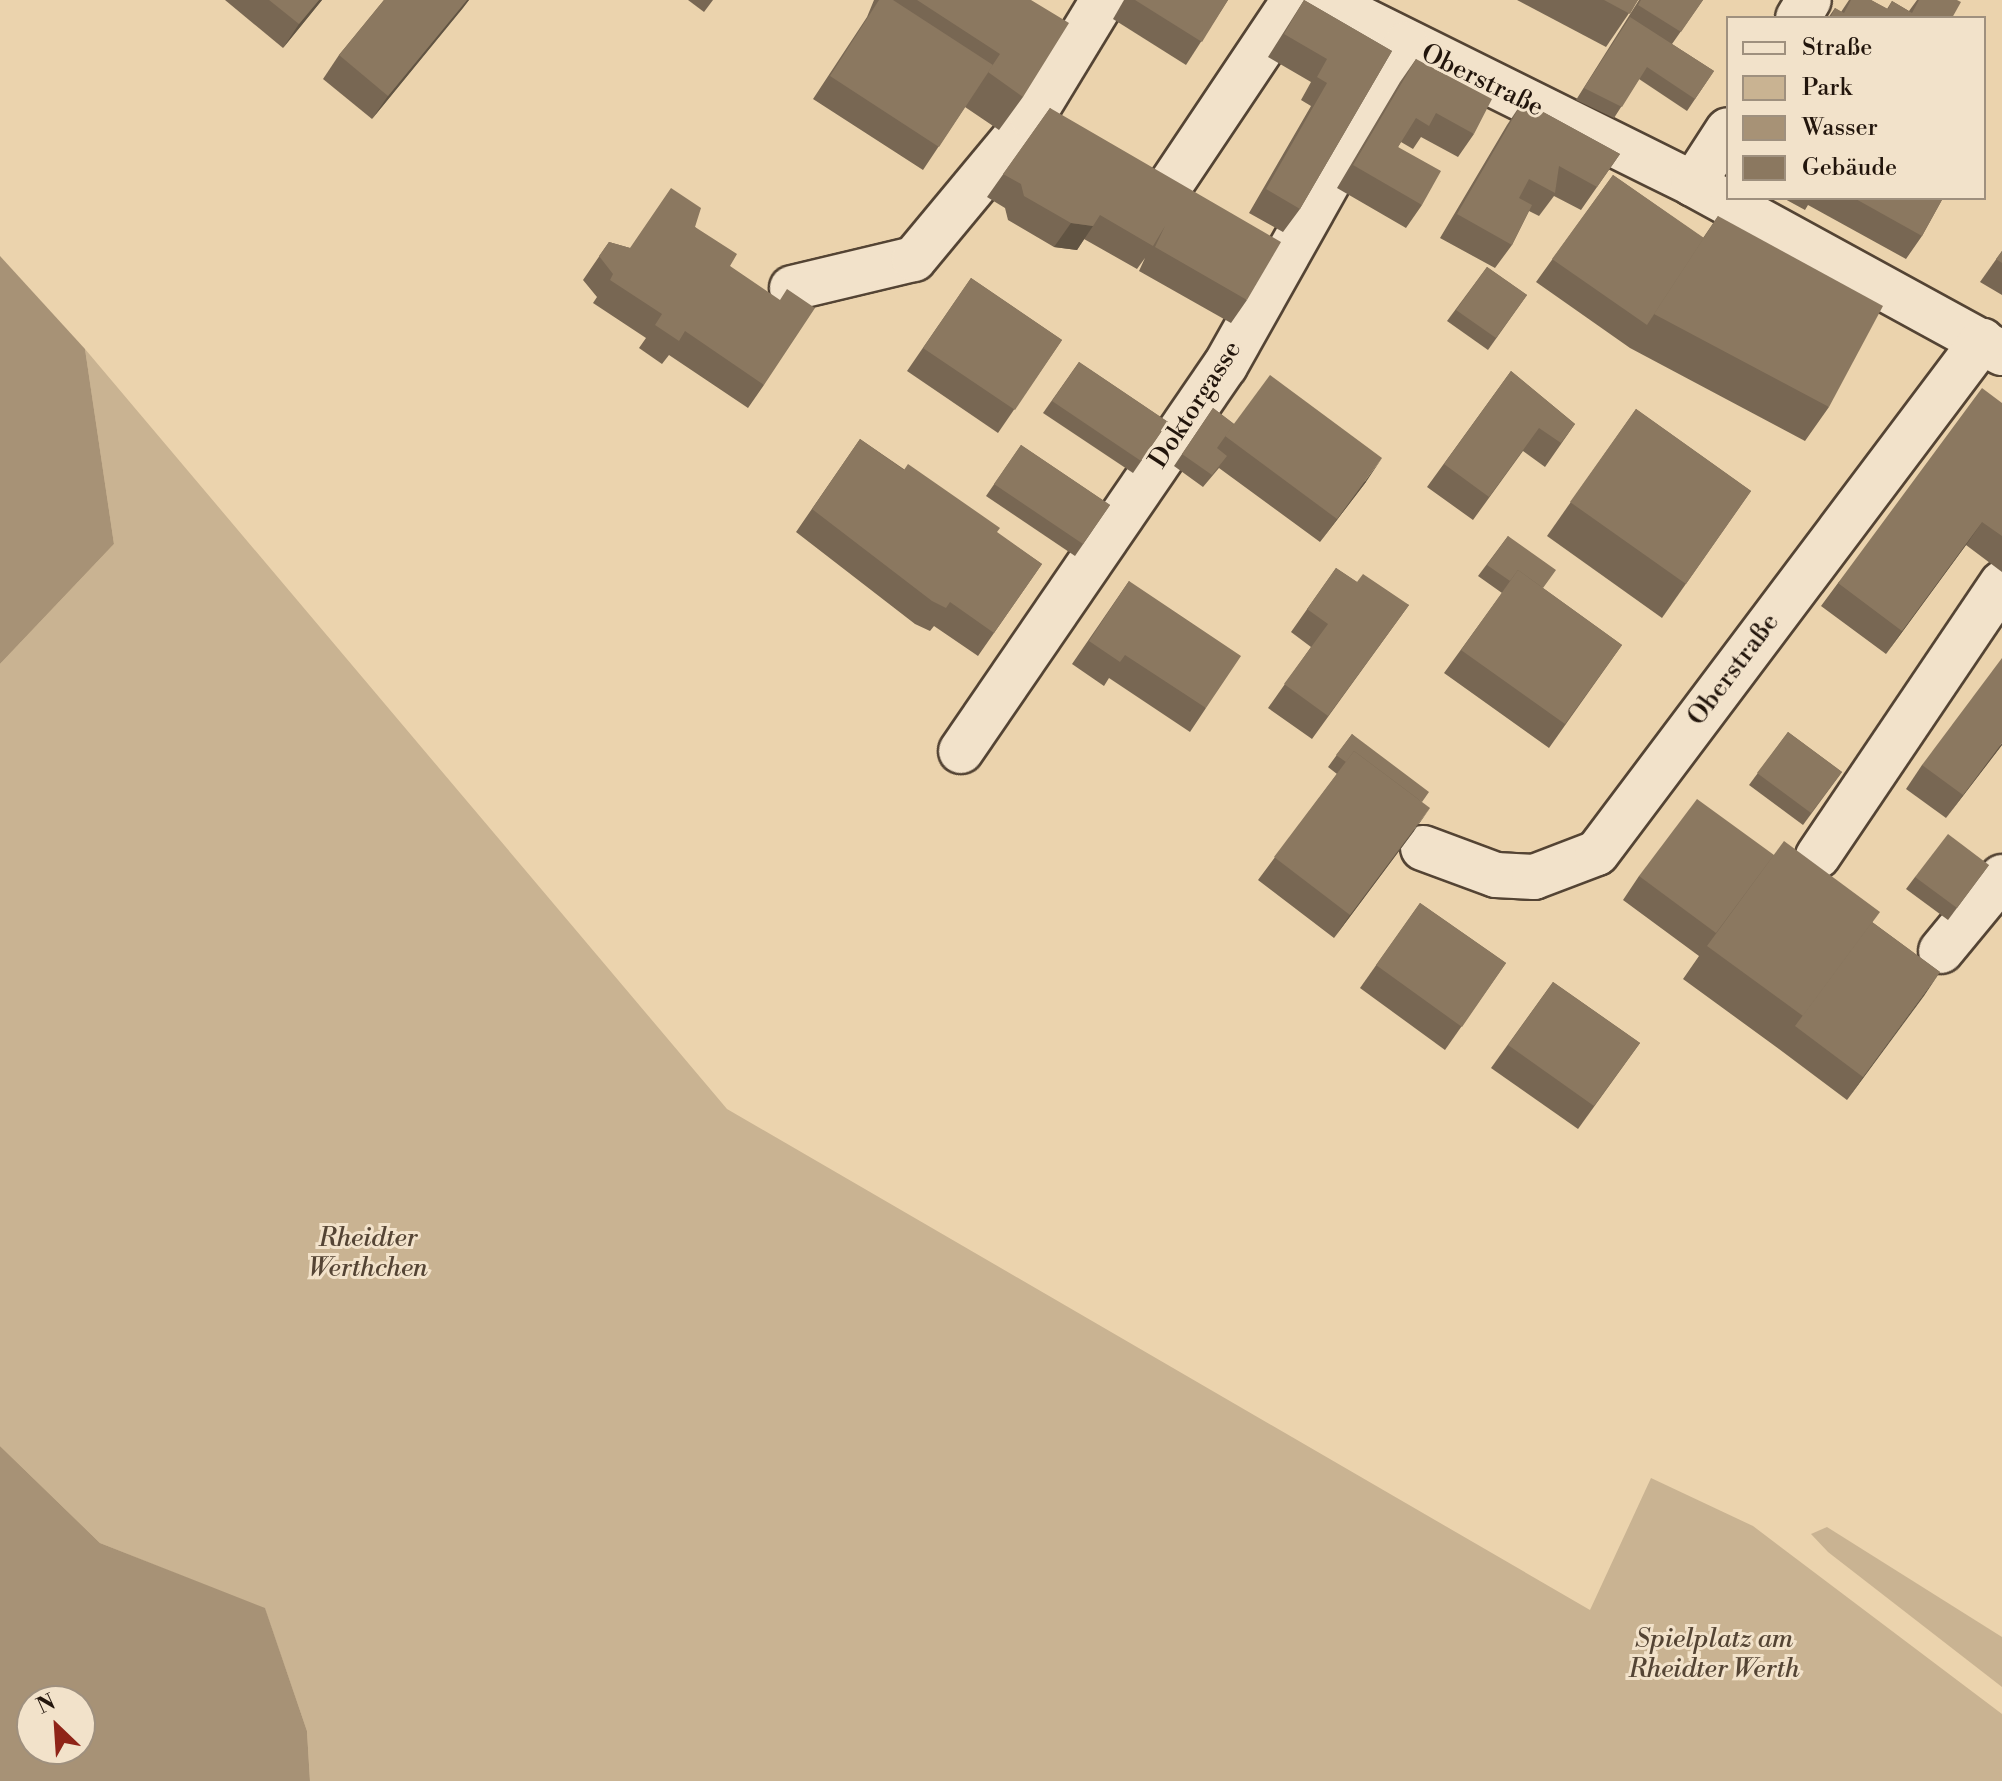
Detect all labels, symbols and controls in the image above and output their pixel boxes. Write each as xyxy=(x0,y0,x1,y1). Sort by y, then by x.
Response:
legend xyxy=(1726,16,1986,200)
text: Straße xyxy=(1802,33,1872,63)
street label: Oberstraße xyxy=(1416,38,1548,124)
text: Park xyxy=(1802,73,1852,103)
text: Wasser xyxy=(1802,113,1878,143)
text: Gebäude xyxy=(1802,153,1897,183)
street label: Doktorgasse xyxy=(1143,336,1249,474)
street label: Oberstraße xyxy=(1682,608,1786,732)
park label: Rheidter Werthchen xyxy=(308,1223,428,1284)
park label: Spielplatz am Rheidter Werth xyxy=(1629,1624,1799,1686)
north arrow xyxy=(16,1685,96,1765)
text: N xyxy=(33,1689,60,1721)

